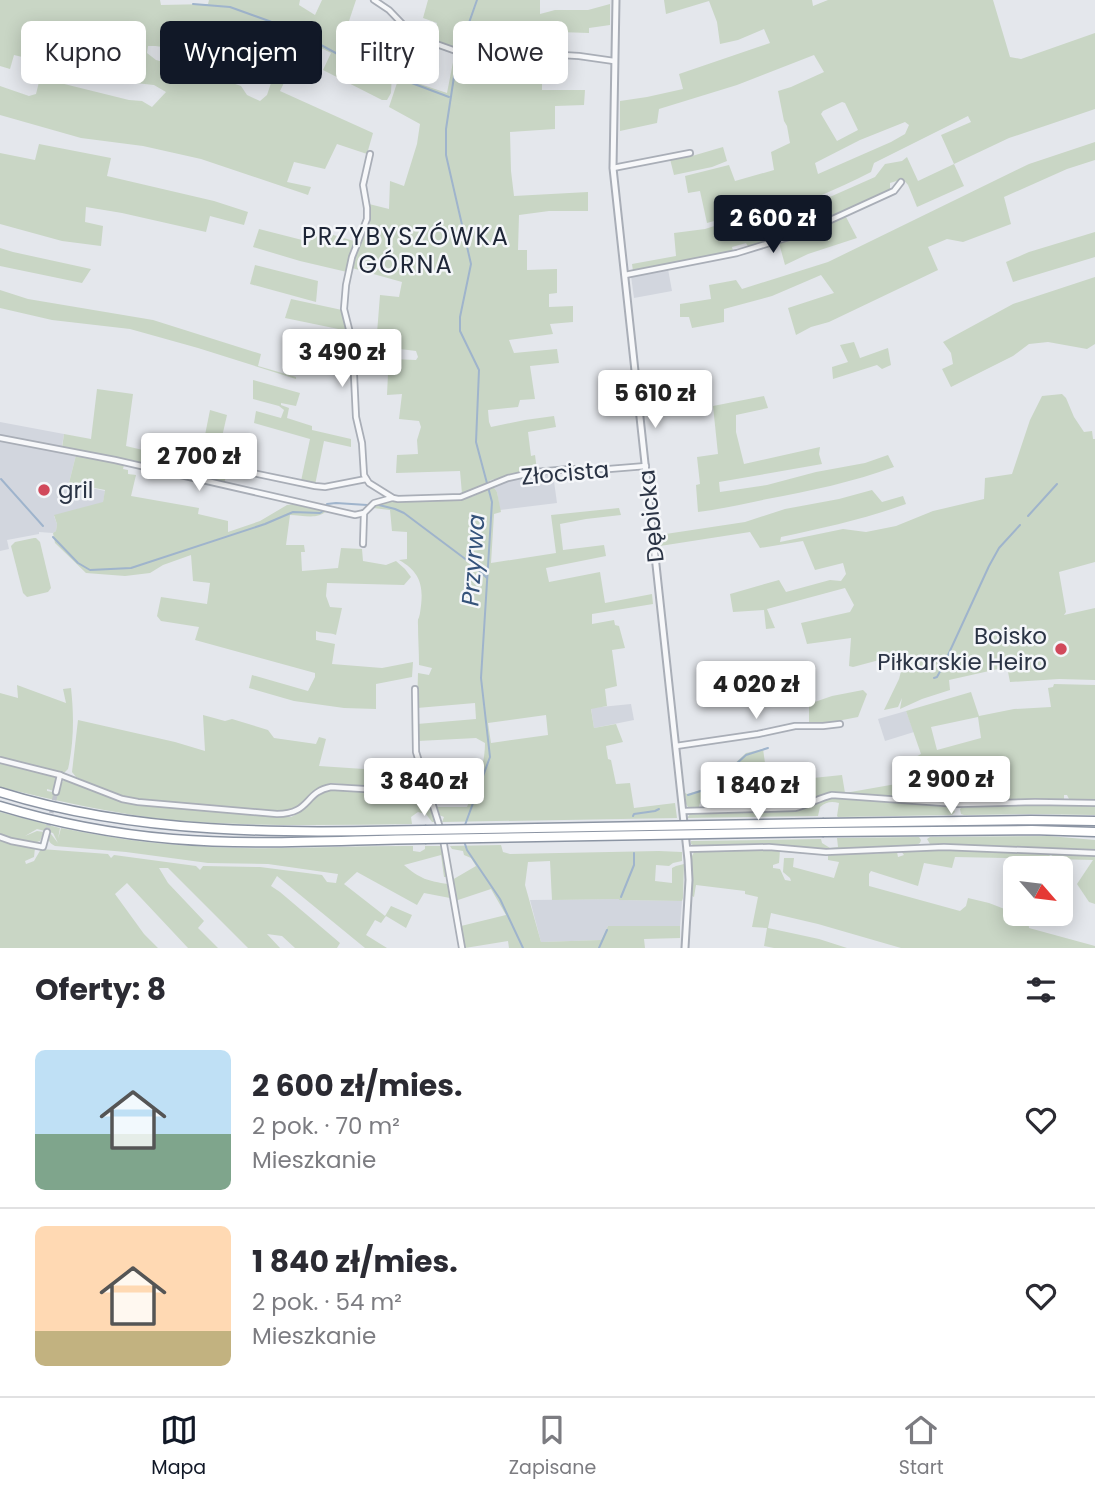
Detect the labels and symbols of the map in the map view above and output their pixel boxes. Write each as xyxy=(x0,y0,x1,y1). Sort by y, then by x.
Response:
pin: 2 600 zł xyxy=(701,196,845,255)
district label: PRZYBYSZÓWKA GÓRNA xyxy=(302,220,510,281)
pin: 3 490 zł xyxy=(270,330,414,389)
pin: 5 610 zł xyxy=(583,370,727,430)
pin: 2 700 zł xyxy=(127,434,271,493)
street label: Złocista xyxy=(520,453,610,493)
street label: Dębicka xyxy=(630,468,672,564)
place label: gril xyxy=(58,474,93,506)
marker: gril xyxy=(36,482,52,498)
water label: Przyrwa xyxy=(453,513,493,607)
place label: Boisko Piłkarskie Heiro xyxy=(877,620,1047,678)
marker: Boisko Piłkarskie Heiro xyxy=(1053,641,1069,657)
pin: 4 020 zł xyxy=(684,662,828,721)
pin: 2 900 zł xyxy=(879,756,1023,816)
pin: 3 840 zł xyxy=(352,758,496,818)
pin: 1 840 zł xyxy=(686,762,830,822)
north arrow xyxy=(1003,856,1073,926)

